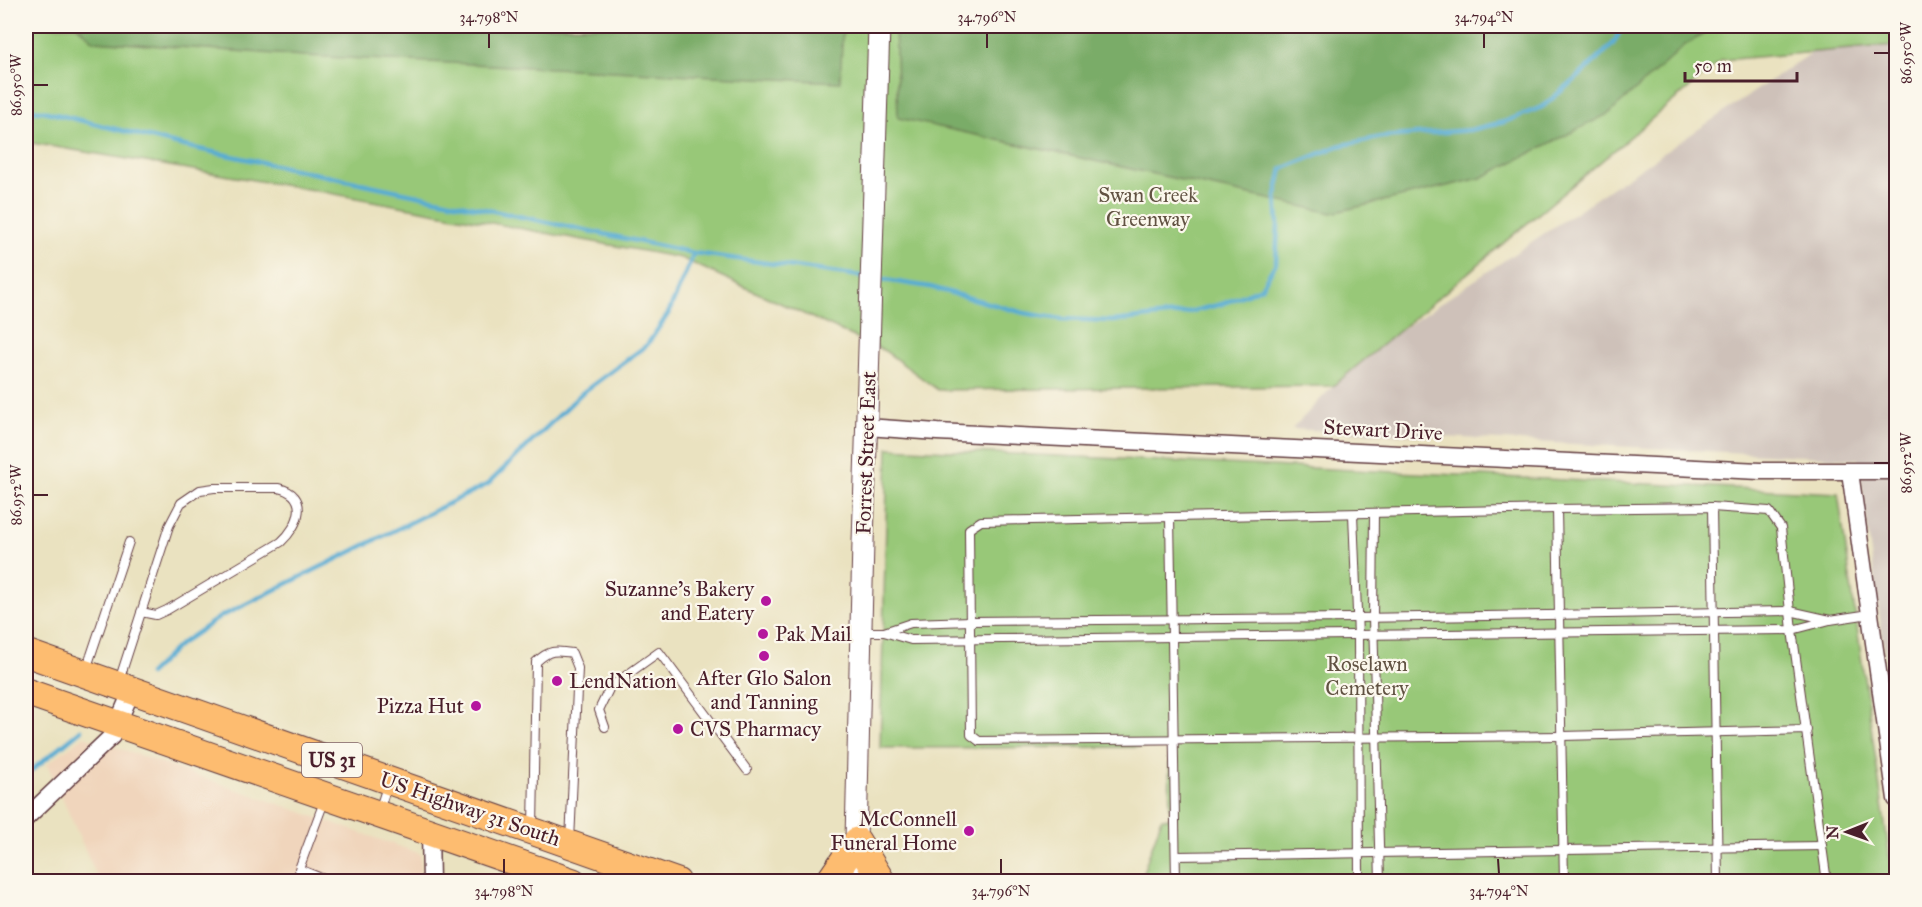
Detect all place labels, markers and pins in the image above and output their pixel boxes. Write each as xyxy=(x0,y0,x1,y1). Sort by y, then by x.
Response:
place label: Suzanne's Bakery and Eatery xyxy=(605,576,755,626)
marker: Suzanne's Bakery and Eatery xyxy=(759,594,773,608)
place label: Pak Mail xyxy=(775,621,852,647)
marker: Pak Mail xyxy=(756,627,770,641)
marker: After Glo Salon and Tanning xyxy=(757,649,771,663)
place label: After Glo Salon and Tanning xyxy=(696,665,831,715)
place label: LendNation xyxy=(569,668,677,694)
marker: LendNation xyxy=(550,674,564,688)
place label: Pizza Hut xyxy=(377,693,465,719)
marker: Pizza Hut xyxy=(469,699,483,713)
place label: CVS Pharmacy xyxy=(690,716,822,742)
marker: CVS Pharmacy xyxy=(671,722,685,736)
place label: McConnell Funeral Home xyxy=(830,806,957,856)
marker: McConnell Funeral Home xyxy=(962,824,976,838)

